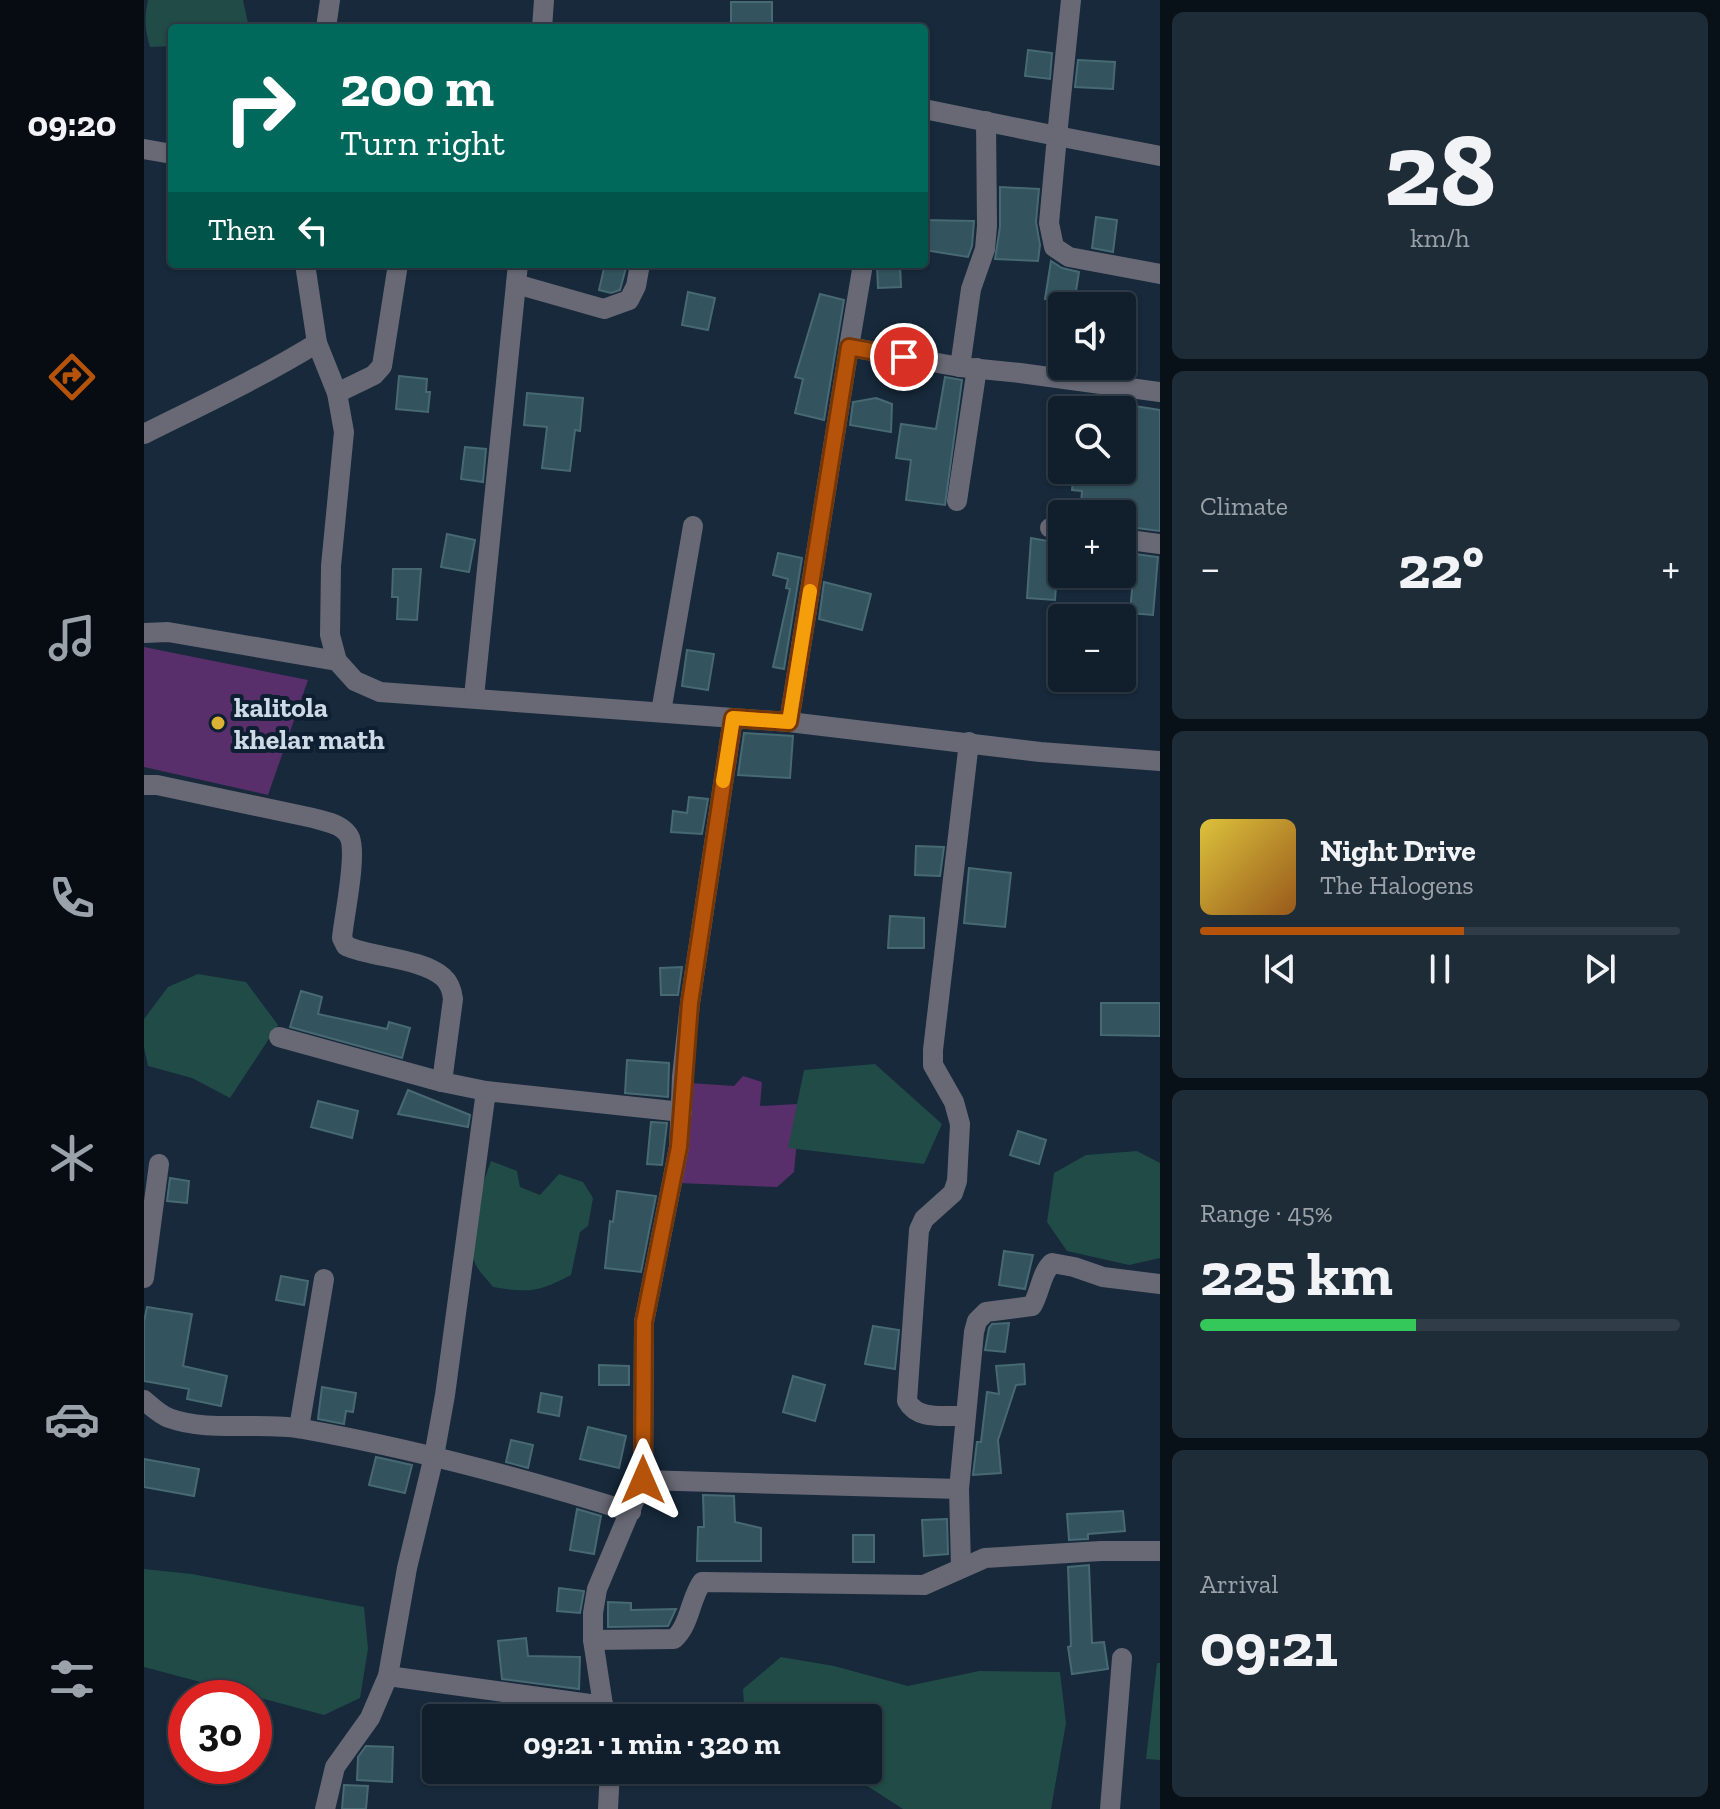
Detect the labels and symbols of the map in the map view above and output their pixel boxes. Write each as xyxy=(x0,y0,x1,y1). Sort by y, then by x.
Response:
pin xyxy=(870,323,938,391)
place label: kalitola khelar math xyxy=(234,691,385,756)
marker: kalitola khelar math xyxy=(209,714,227,732)
position arrow xyxy=(601,1438,685,1522)
speed limit sign: 30 xyxy=(168,1680,272,1784)

